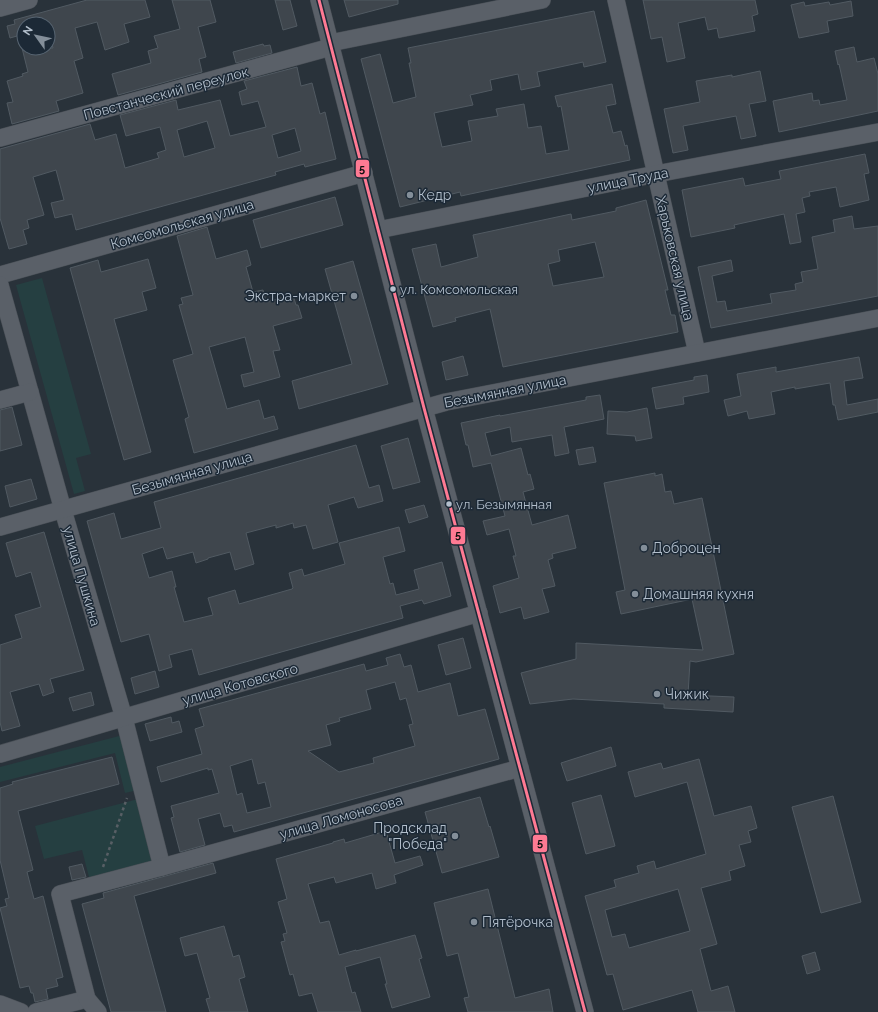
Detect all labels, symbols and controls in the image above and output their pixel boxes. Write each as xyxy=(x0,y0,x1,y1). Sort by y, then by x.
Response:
north arrow xyxy=(16,16,56,56)
text: N xyxy=(20,24,36,38)
street label: Повстанческий переулок xyxy=(82,63,250,123)
line badge: 5 xyxy=(355,159,370,178)
text: 5 xyxy=(359,163,365,176)
street label: улица Труда xyxy=(586,164,670,196)
place label: Кедр xyxy=(418,187,452,203)
marker: Кедр xyxy=(405,190,415,200)
street label: Харьковская улица xyxy=(653,194,697,322)
street label: Комсомольская улица xyxy=(109,196,255,252)
place label: ул. Комсомольская xyxy=(400,282,518,297)
marker: ул. Комсомольская xyxy=(388,284,398,294)
place label: Экстра-маркет xyxy=(245,288,346,304)
marker: Экстра-маркет xyxy=(349,291,359,301)
street label: Безымянная улица xyxy=(442,371,568,411)
street label: Безымянная улица xyxy=(130,448,254,498)
place label: ул. Безымянная xyxy=(456,497,552,512)
marker: ул. Безымянная xyxy=(444,499,454,509)
street label: улица Пушкина xyxy=(60,524,104,628)
line badge: 5 xyxy=(450,526,466,545)
text: 5 xyxy=(455,529,461,542)
place label: Доброцен xyxy=(652,540,721,556)
marker: Доброцен xyxy=(639,543,649,553)
place label: Домашняя кухня xyxy=(643,586,754,602)
marker: Домашняя кухня xyxy=(630,589,640,599)
street label: улица Котовского xyxy=(180,660,300,708)
place label: Чижик xyxy=(665,686,709,702)
marker: Чижик xyxy=(652,689,662,699)
street label: улица Ломоносова xyxy=(278,792,404,842)
place label: Продсклад "Победа" xyxy=(373,820,447,852)
marker: Продсклад "Победа" xyxy=(450,831,460,841)
line badge: 5 xyxy=(532,834,548,853)
text: 5 xyxy=(537,837,543,850)
place label: Пятёрочка xyxy=(482,914,553,930)
marker: Пятёрочка xyxy=(469,917,479,927)

